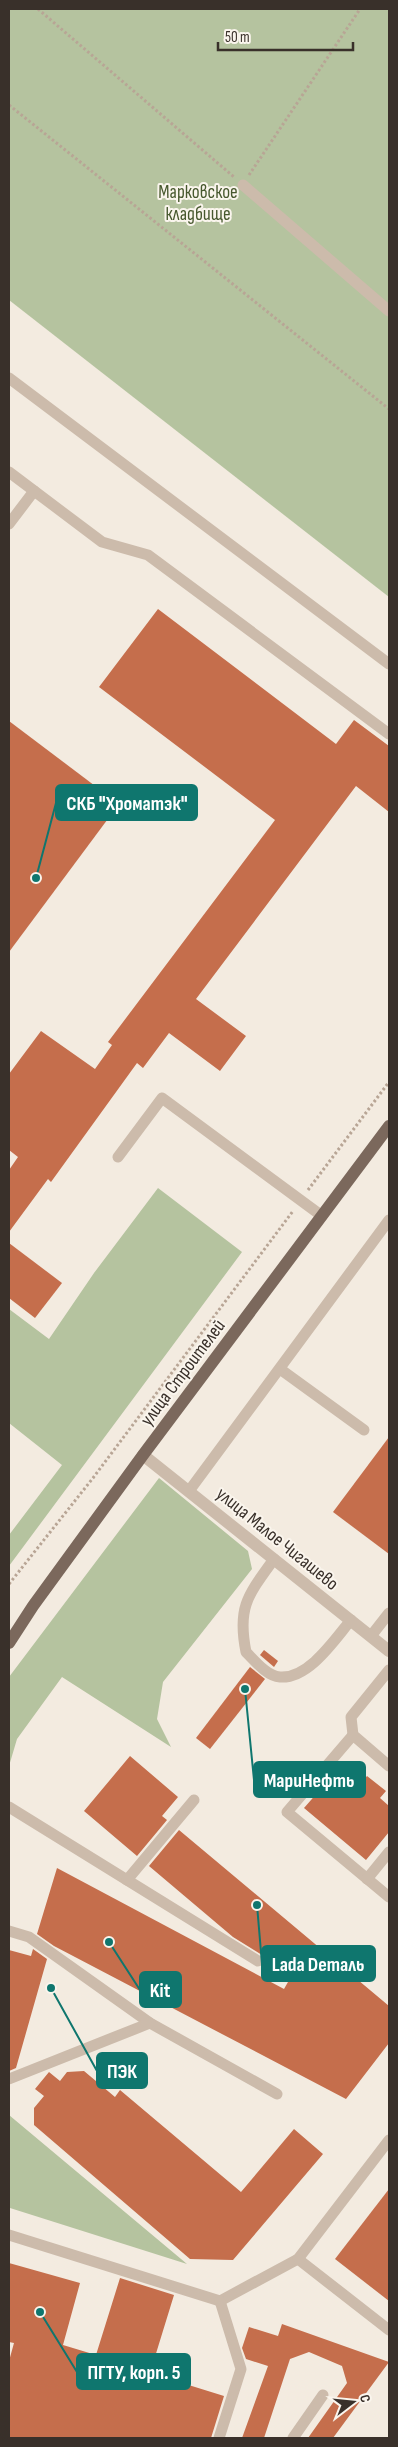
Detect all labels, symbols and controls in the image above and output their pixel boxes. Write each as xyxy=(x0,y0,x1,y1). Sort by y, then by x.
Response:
scale bar xyxy=(218,20,353,52)
text: 50 m xyxy=(225,28,250,47)
park label: Марковское кладбище xyxy=(158,181,238,226)
callout: СКБ "Хроматэк" xyxy=(56,785,197,820)
text: СКБ "Хроматэк" xyxy=(66,792,188,816)
street label: улица Строителей xyxy=(136,1315,231,1431)
street label: улица Малое Чигашево xyxy=(211,1483,343,1596)
callout: МариНефть xyxy=(254,1762,365,1797)
text: МариНефть xyxy=(264,1769,354,1793)
callout: Lada Dеталь xyxy=(262,1946,375,1981)
text: Lada Dеталь xyxy=(272,1953,364,1977)
callout: Kit xyxy=(140,1972,181,2007)
text: Kit xyxy=(150,1979,171,2003)
callout: ПЭК xyxy=(97,2053,147,2088)
text: ПЭК xyxy=(107,2060,137,2084)
callout: ПГТУ, корп. 5 xyxy=(77,2354,190,2389)
text: ПГТУ, корп. 5 xyxy=(87,2361,181,2385)
north arrow xyxy=(328,2377,378,2427)
text: С xyxy=(356,2393,374,2404)

